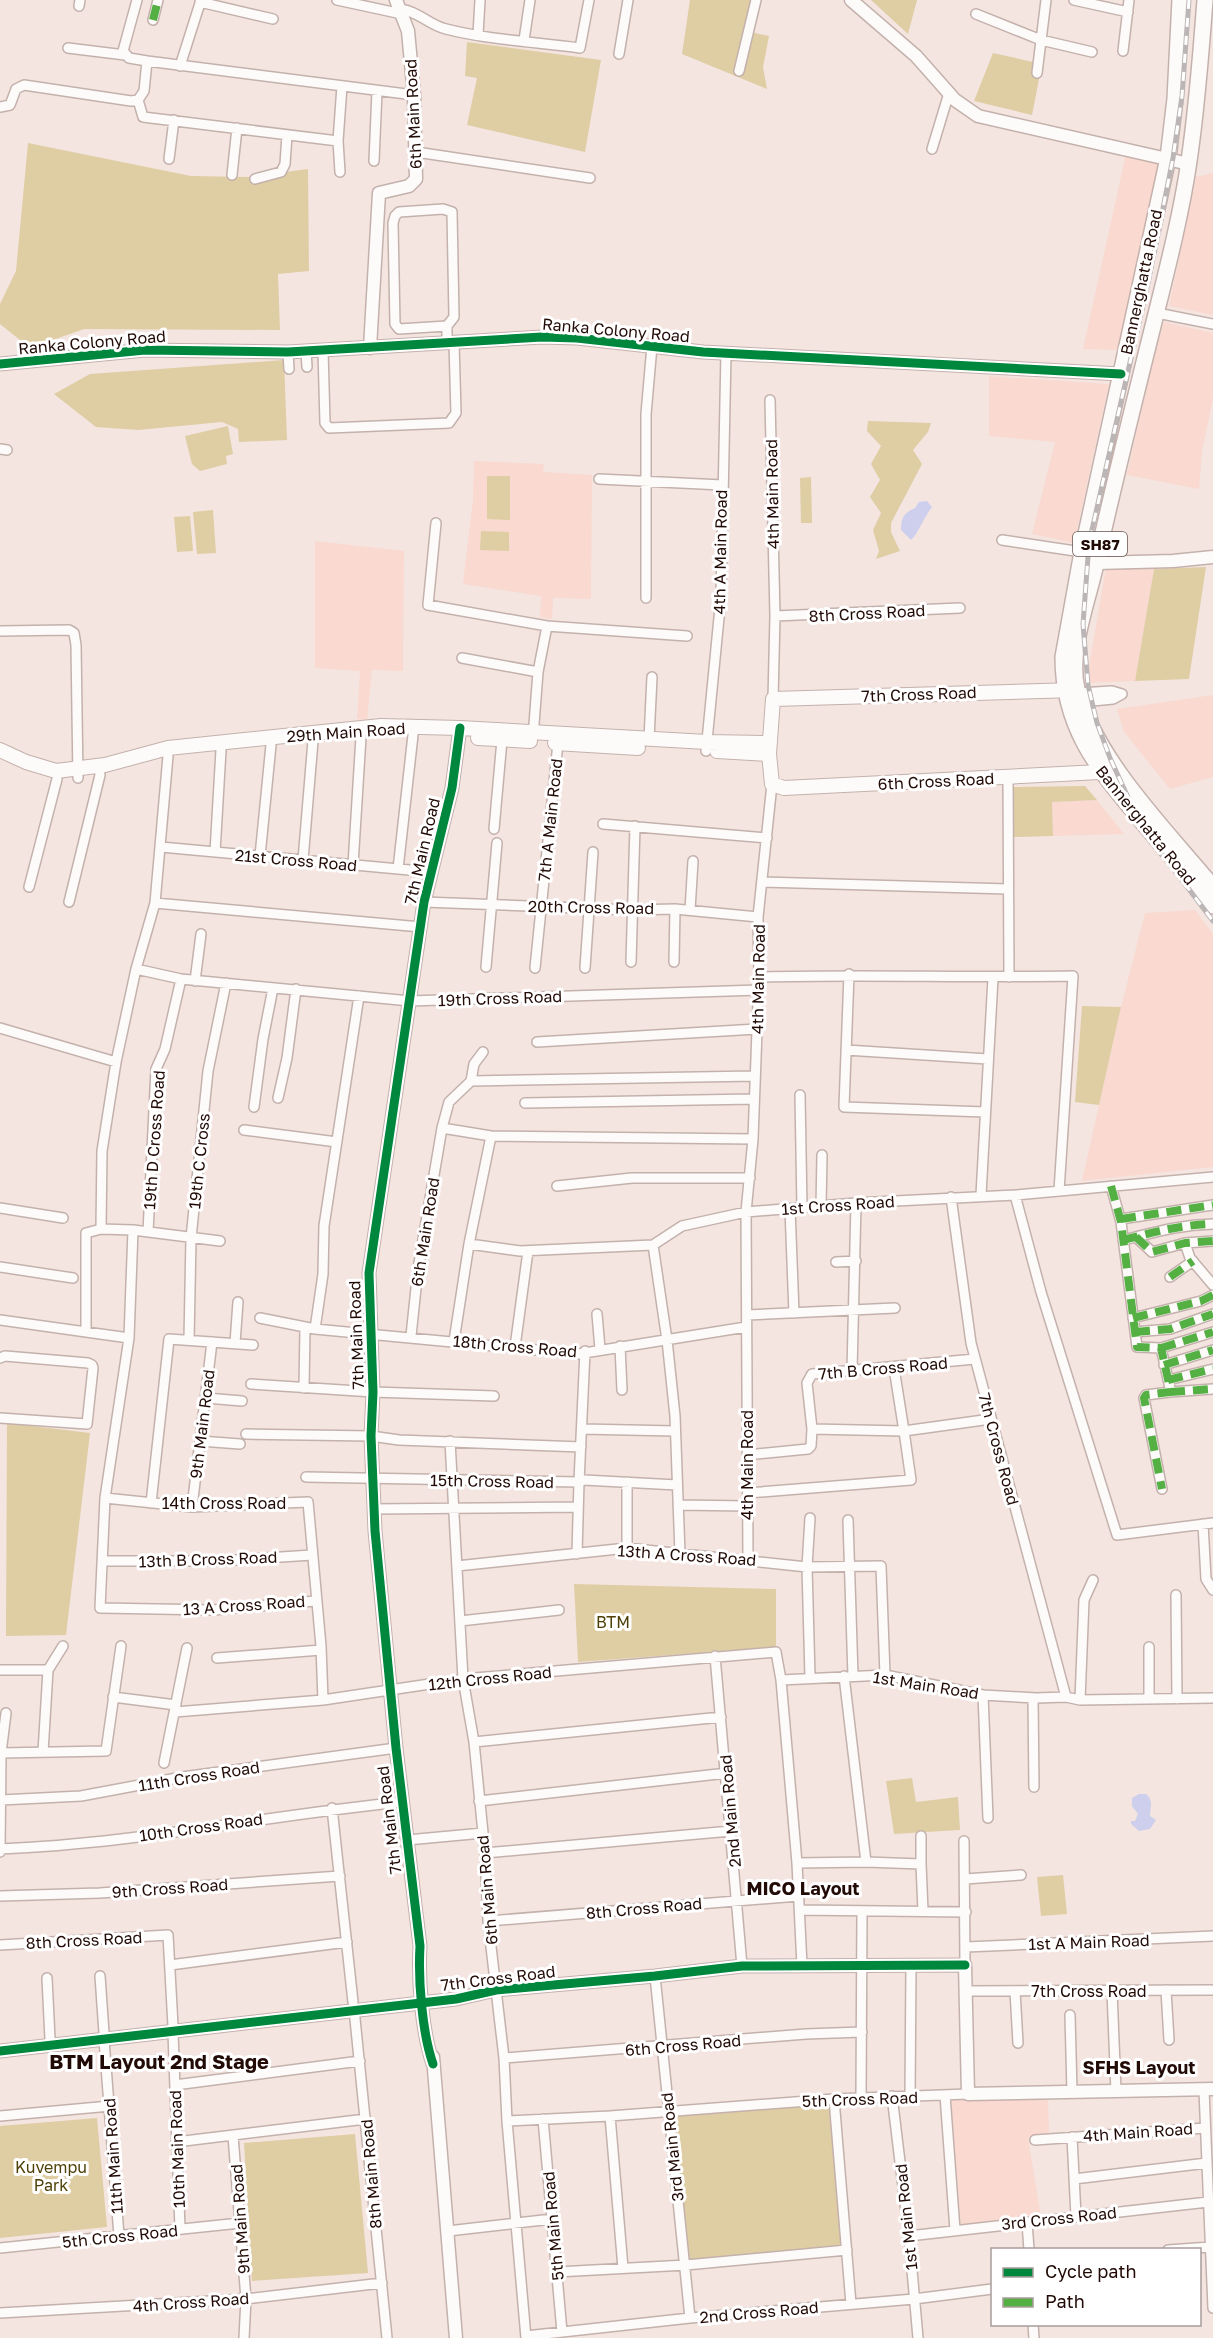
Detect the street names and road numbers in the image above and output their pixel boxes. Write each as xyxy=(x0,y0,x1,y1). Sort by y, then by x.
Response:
street label: 6th Main Road xyxy=(400,59,426,169)
street label: Bannerghatta Road xyxy=(1116,207,1166,357)
street label: Ranka Colony Road xyxy=(541,314,691,346)
street label: Ranka Colony Road xyxy=(17,326,167,358)
street label: 4th Main Road xyxy=(761,439,783,549)
street label: 4th A Main Road xyxy=(709,489,731,615)
road number: SH87 xyxy=(1073,532,1127,556)
street label: 8th Cross Road xyxy=(808,600,926,626)
street label: 7th Cross Road xyxy=(861,682,977,706)
street label: 29th Main Road xyxy=(286,718,406,746)
street label: 7th A Main Road xyxy=(534,758,566,882)
street label: Bannerghatta Road xyxy=(1092,761,1200,889)
street label: 6th Cross Road xyxy=(877,768,995,794)
street label: 7th Main Road xyxy=(400,796,444,906)
street label: 21st Cross Road xyxy=(234,845,358,875)
street label: 20th Cross Road xyxy=(528,896,654,918)
street label: 4th Main Road xyxy=(747,924,769,1034)
street label: 19th Cross Road xyxy=(437,986,563,1010)
street label: 19th D Cross Road xyxy=(139,1070,169,1210)
street label: 19th C Cross xyxy=(184,1112,214,1210)
street label: 6th Main Road xyxy=(407,1176,443,1288)
street label: 1st Cross Road xyxy=(781,1191,895,1219)
street label: 7th Main Road xyxy=(344,1280,368,1390)
street label: 18th Cross Road xyxy=(452,1331,578,1361)
street label: 7th B Cross Road xyxy=(817,1352,949,1384)
street label: 9th Main Road xyxy=(185,1368,219,1480)
street label: 7th Cross Road xyxy=(974,1391,1024,1507)
street label: 4th Main Road xyxy=(737,1410,757,1520)
street label: 15th Cross Road xyxy=(430,1470,554,1492)
street label: 14th Cross Road xyxy=(162,1493,286,1513)
street label: 13th A Cross Road xyxy=(617,1540,757,1570)
street label: 13th B Cross Road xyxy=(138,1547,278,1571)
street label: 13 A Cross Road xyxy=(182,1591,306,1619)
street label: 12th Cross Road xyxy=(427,1662,553,1694)
street label: 1st Main Road xyxy=(872,1667,980,1703)
street label: 2nd Main Road xyxy=(715,1754,745,1868)
street label: 11th Cross Road xyxy=(137,1757,261,1795)
street label: 7th Main Road xyxy=(372,1765,406,1875)
street label: 10th Cross Road xyxy=(138,1808,264,1846)
street label: 6th Main Road xyxy=(472,1834,502,1946)
street label: 9th Cross Road xyxy=(111,1874,229,1902)
street label: 8th Cross Road xyxy=(585,1893,703,1923)
street label: 8th Cross Road xyxy=(25,1927,143,1953)
street label: 1st A Main Road xyxy=(1028,1930,1150,1954)
street label: 7th Cross Road xyxy=(439,1961,557,1995)
street label: 7th Cross Road xyxy=(1031,1981,1147,2001)
street label: 6th Cross Road xyxy=(624,2030,742,2060)
street label: 5th Cross Road xyxy=(802,2087,918,2111)
street label: 10th Main Road xyxy=(165,2090,189,2208)
street label: 3rd Main Road xyxy=(656,2092,688,2202)
street label: 11th Main Road xyxy=(99,2097,127,2215)
street label: 8th Main Road xyxy=(356,2118,386,2230)
street label: 4th Main Road xyxy=(1082,2118,1194,2146)
street label: 9th Main Road xyxy=(226,2163,254,2275)
street label: 1st Main Road xyxy=(890,2163,922,2271)
street label: 5th Main Road xyxy=(538,2171,568,2281)
street label: 3rd Cross Road xyxy=(1000,2202,1118,2234)
street label: 5th Cross Road xyxy=(61,2220,179,2252)
street label: 4th Cross Road xyxy=(132,2288,250,2316)
street label: 2nd Cross Road xyxy=(699,2297,819,2327)

